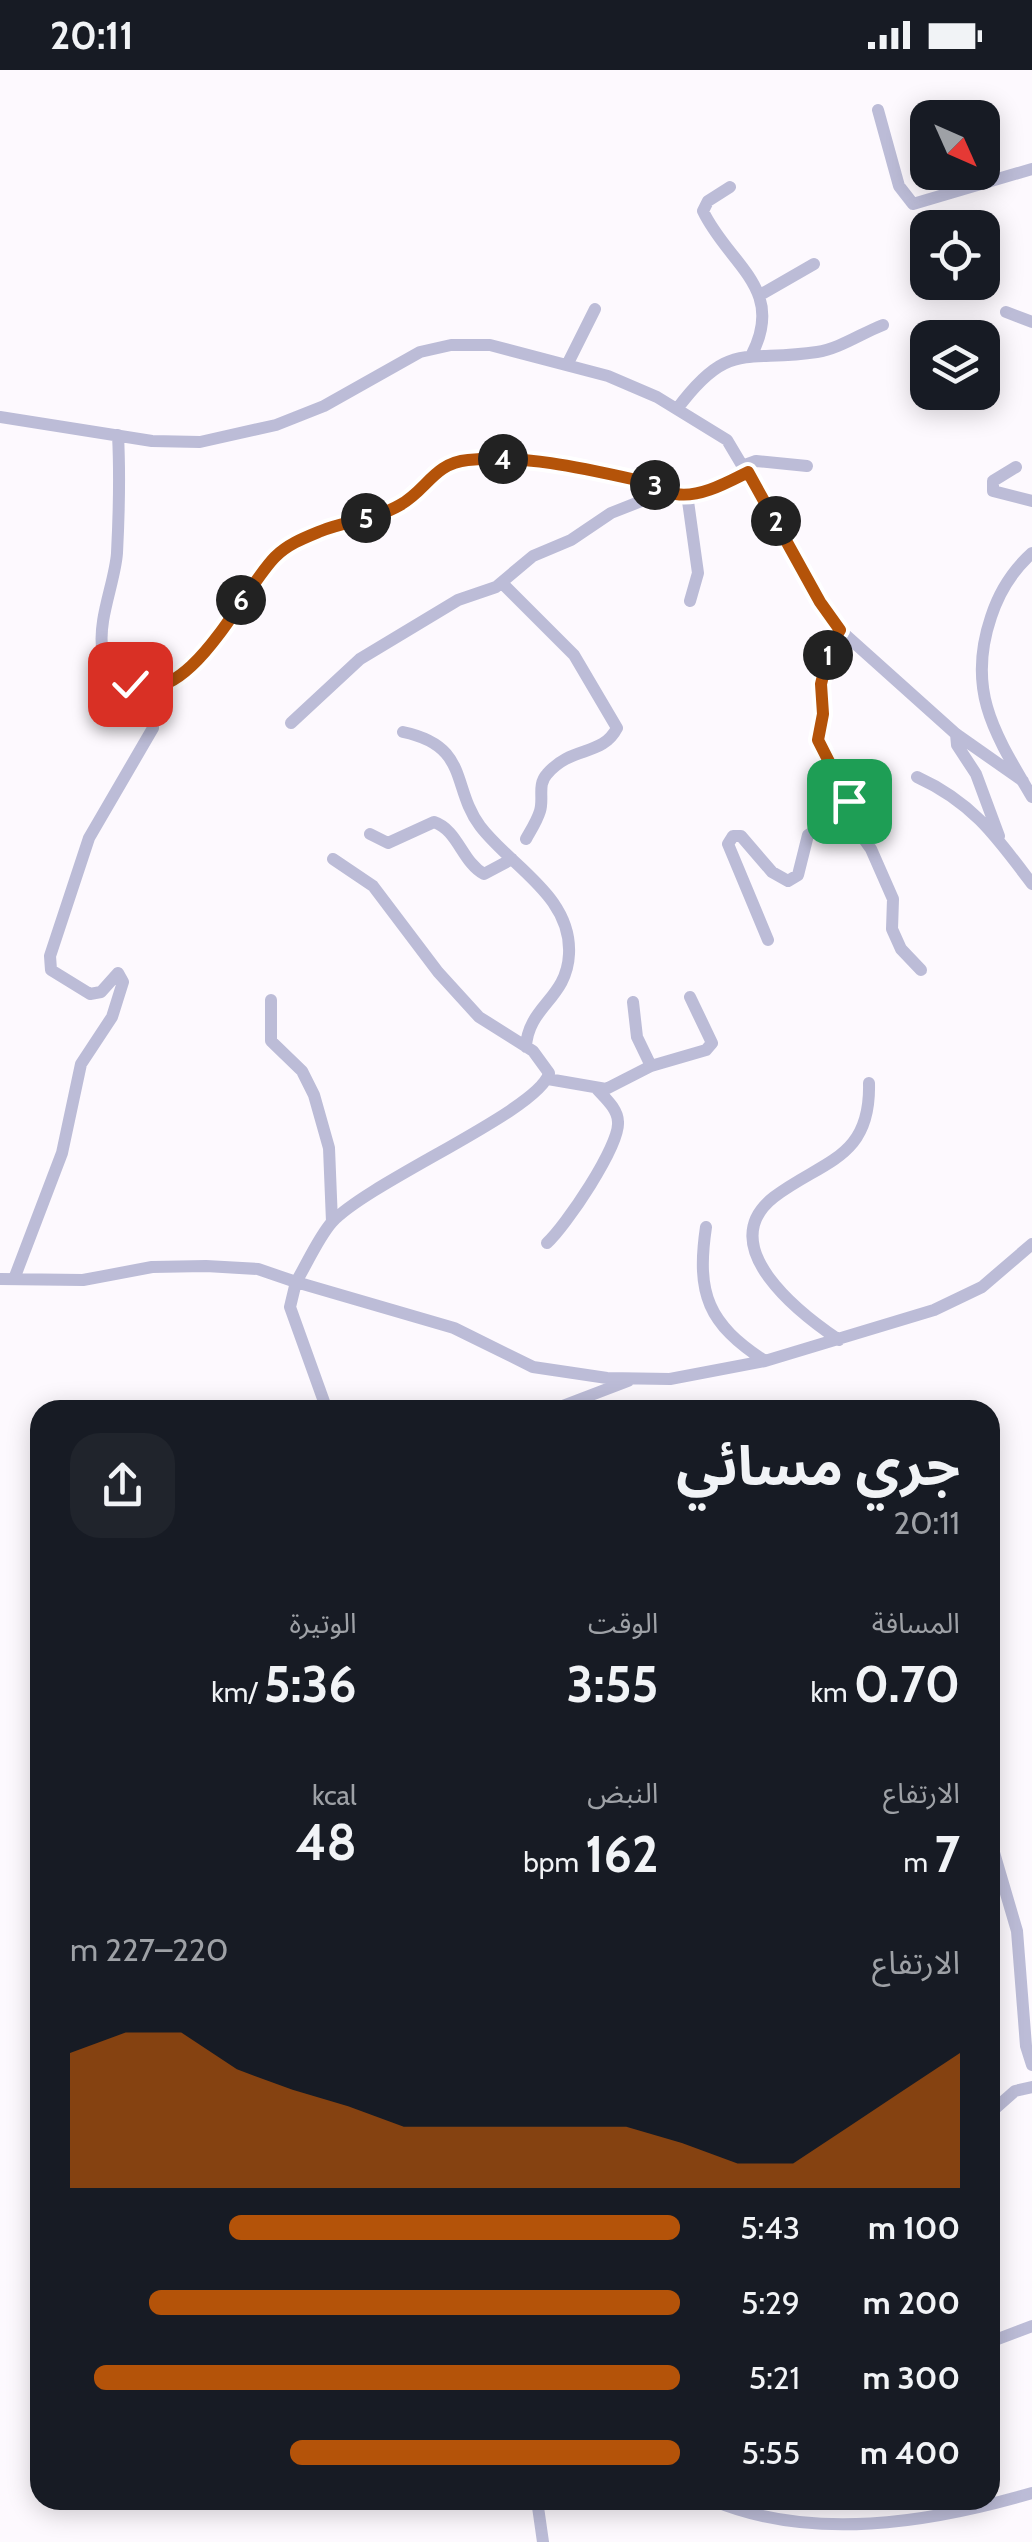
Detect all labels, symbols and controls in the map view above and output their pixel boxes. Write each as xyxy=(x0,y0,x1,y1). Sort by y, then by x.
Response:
text: 20:11 xyxy=(50,12,133,59)
north arrow xyxy=(910,100,1000,190)
map controls xyxy=(910,100,1000,410)
button: locate xyxy=(910,210,1000,300)
button: layers xyxy=(910,320,1000,410)
pin: 4 xyxy=(478,434,528,484)
text: 4 xyxy=(494,442,512,476)
pin: 3 xyxy=(630,460,680,510)
text: 3 xyxy=(647,468,663,502)
pin: 5 xyxy=(341,493,391,543)
pin: 2 xyxy=(751,496,801,546)
text: 5 xyxy=(358,501,374,535)
text: 2 xyxy=(769,504,783,538)
pin: 6 xyxy=(216,575,266,625)
text: 6 xyxy=(233,583,249,617)
pin: 1 xyxy=(803,630,853,680)
text: 1 xyxy=(823,638,833,672)
pin xyxy=(88,642,173,727)
icon: check xyxy=(103,657,158,712)
pin xyxy=(807,759,892,844)
icon: arrive xyxy=(822,774,877,829)
text: جري مسائي xyxy=(676,1432,960,1499)
button: share xyxy=(70,1433,175,1538)
text: 20:11 xyxy=(893,1503,960,1542)
text: الوتيرة xyxy=(289,1606,357,1640)
text: الوقت xyxy=(588,1606,658,1640)
text: المسافة xyxy=(872,1606,960,1640)
text: 5:36 xyxy=(264,1654,357,1715)
text: 3:55 xyxy=(567,1654,658,1715)
text: 0.70 xyxy=(854,1654,960,1715)
text: /km xyxy=(211,1675,264,1709)
text: km xyxy=(810,1675,854,1709)
text: النبض xyxy=(587,1776,658,1810)
text: الارتفاع xyxy=(883,1776,960,1810)
text: kcal xyxy=(312,1778,357,1812)
text: 48 xyxy=(295,1812,357,1873)
text: 162 xyxy=(585,1824,658,1885)
text: 7 xyxy=(934,1824,960,1885)
text: bpm xyxy=(523,1845,585,1879)
text: m xyxy=(904,1845,934,1879)
text: 220–227 m xyxy=(70,1930,228,1969)
text: الارتفاع xyxy=(872,1943,960,1982)
text: 5:43 xyxy=(740,2208,800,2247)
text: 100 m xyxy=(868,2208,960,2247)
text: 5:29 xyxy=(741,2283,800,2322)
text: 200 m xyxy=(863,2283,960,2322)
text: 5:21 xyxy=(749,2358,800,2397)
text: 300 m xyxy=(863,2358,960,2397)
text: 5:55 xyxy=(741,2433,800,2472)
text: 400 m xyxy=(860,2433,960,2472)

